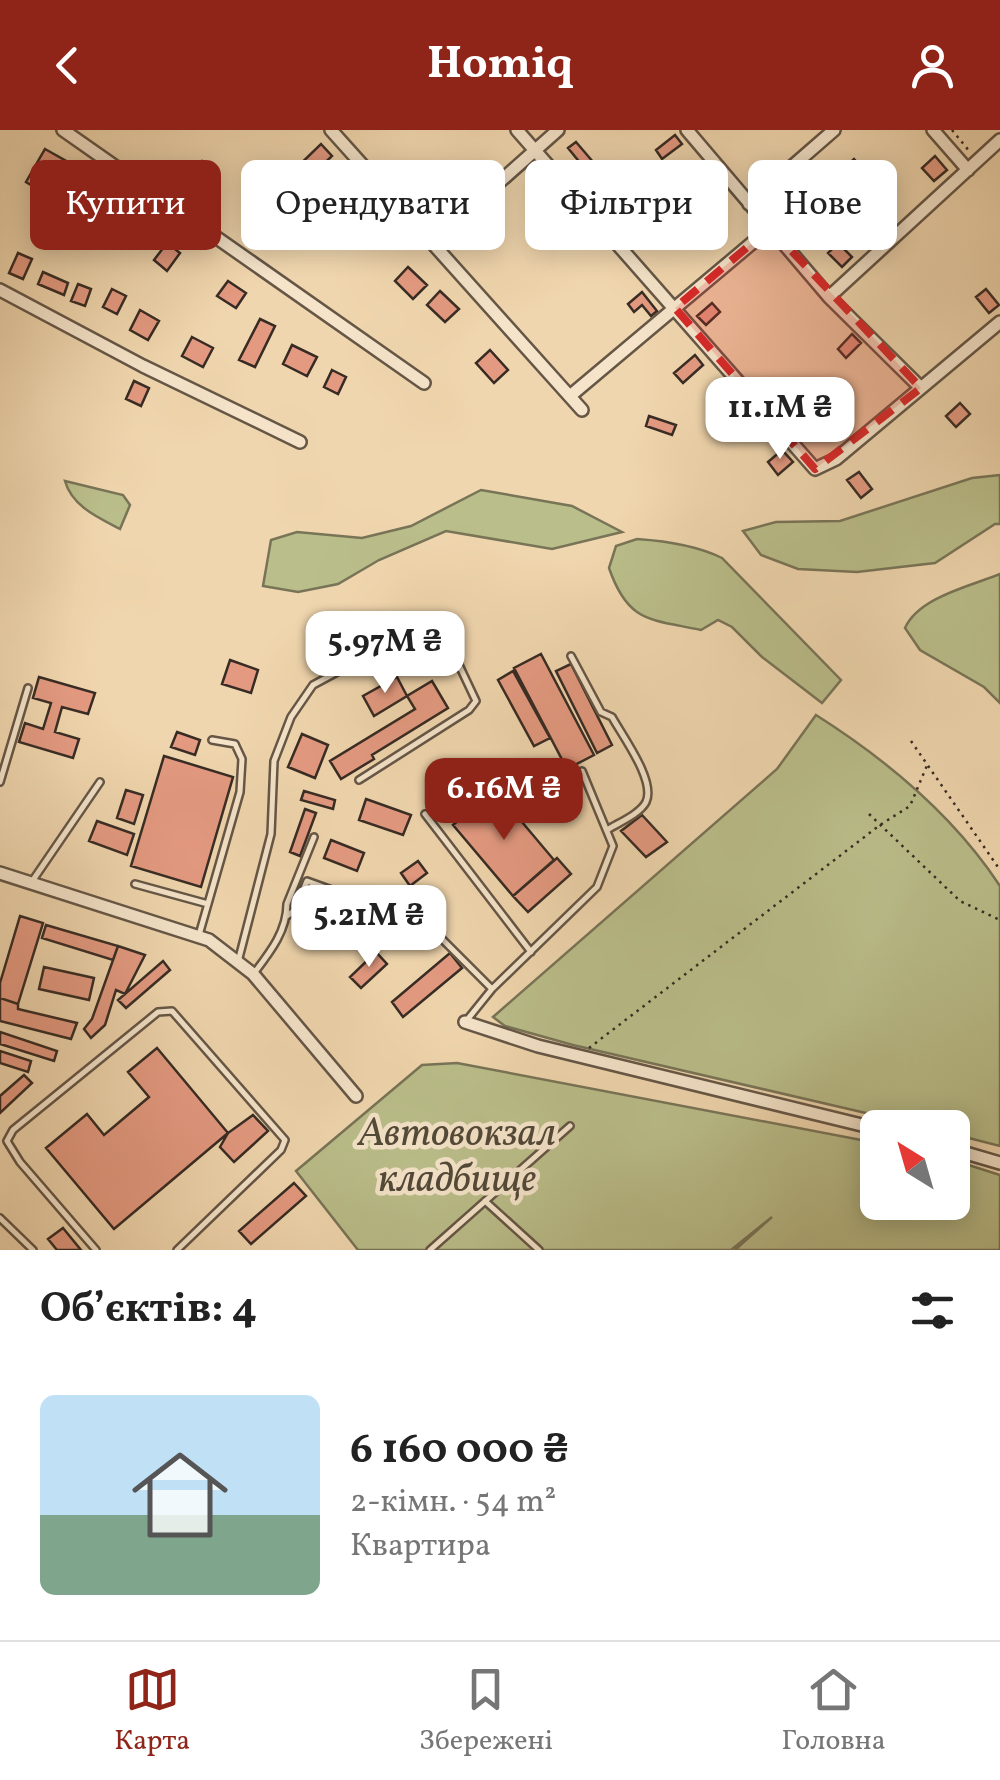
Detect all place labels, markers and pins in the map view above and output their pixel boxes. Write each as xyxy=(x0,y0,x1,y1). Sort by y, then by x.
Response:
pin: 11.1M ₴ xyxy=(688,377,872,462)
pin: 5.97M ₴ xyxy=(293,611,477,696)
pin: 6.16M ₴ xyxy=(412,758,596,843)
pin: 5.21M ₴ xyxy=(277,885,461,970)

